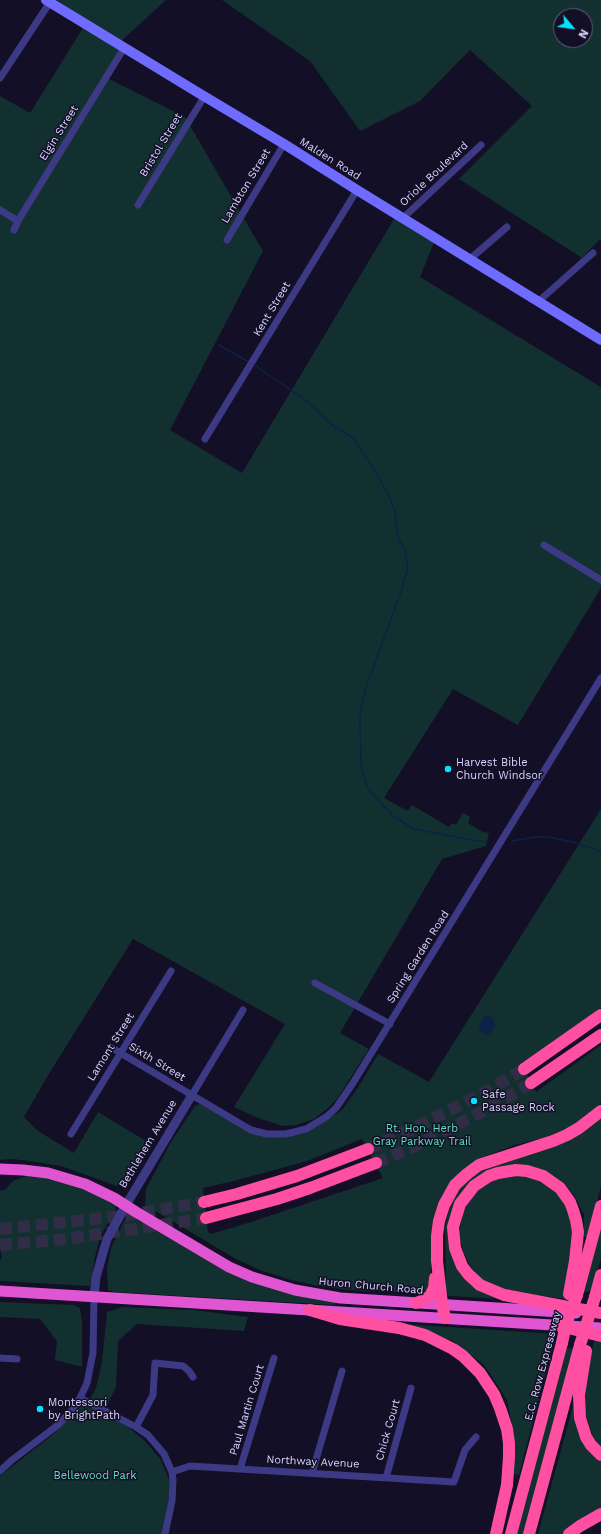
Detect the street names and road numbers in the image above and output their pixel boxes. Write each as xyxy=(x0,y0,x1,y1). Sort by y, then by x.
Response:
street label: Elgin Street xyxy=(37,103,81,163)
street label: Bristol Street xyxy=(137,111,185,179)
street label: Malden Road xyxy=(297,135,363,183)
street label: Oriole Boulevard xyxy=(397,139,471,209)
street label: Lambton Street xyxy=(218,146,274,226)
street label: Kent Street xyxy=(251,279,293,339)
street label: Spring Garden Road xyxy=(384,908,452,1006)
street label: Lamont Street xyxy=(85,1010,137,1084)
street label: Sixth Street xyxy=(126,1040,188,1084)
street label: Bethlehem Avenue xyxy=(116,1097,180,1191)
street label: Huron Church Road xyxy=(318,1275,424,1297)
street label: E.C. Row Expressway xyxy=(522,1310,564,1422)
street label: Paul Martin Court xyxy=(227,1363,267,1457)
street label: Chick Court xyxy=(373,1398,403,1462)
street label: Northway Avenue xyxy=(266,1453,360,1471)

